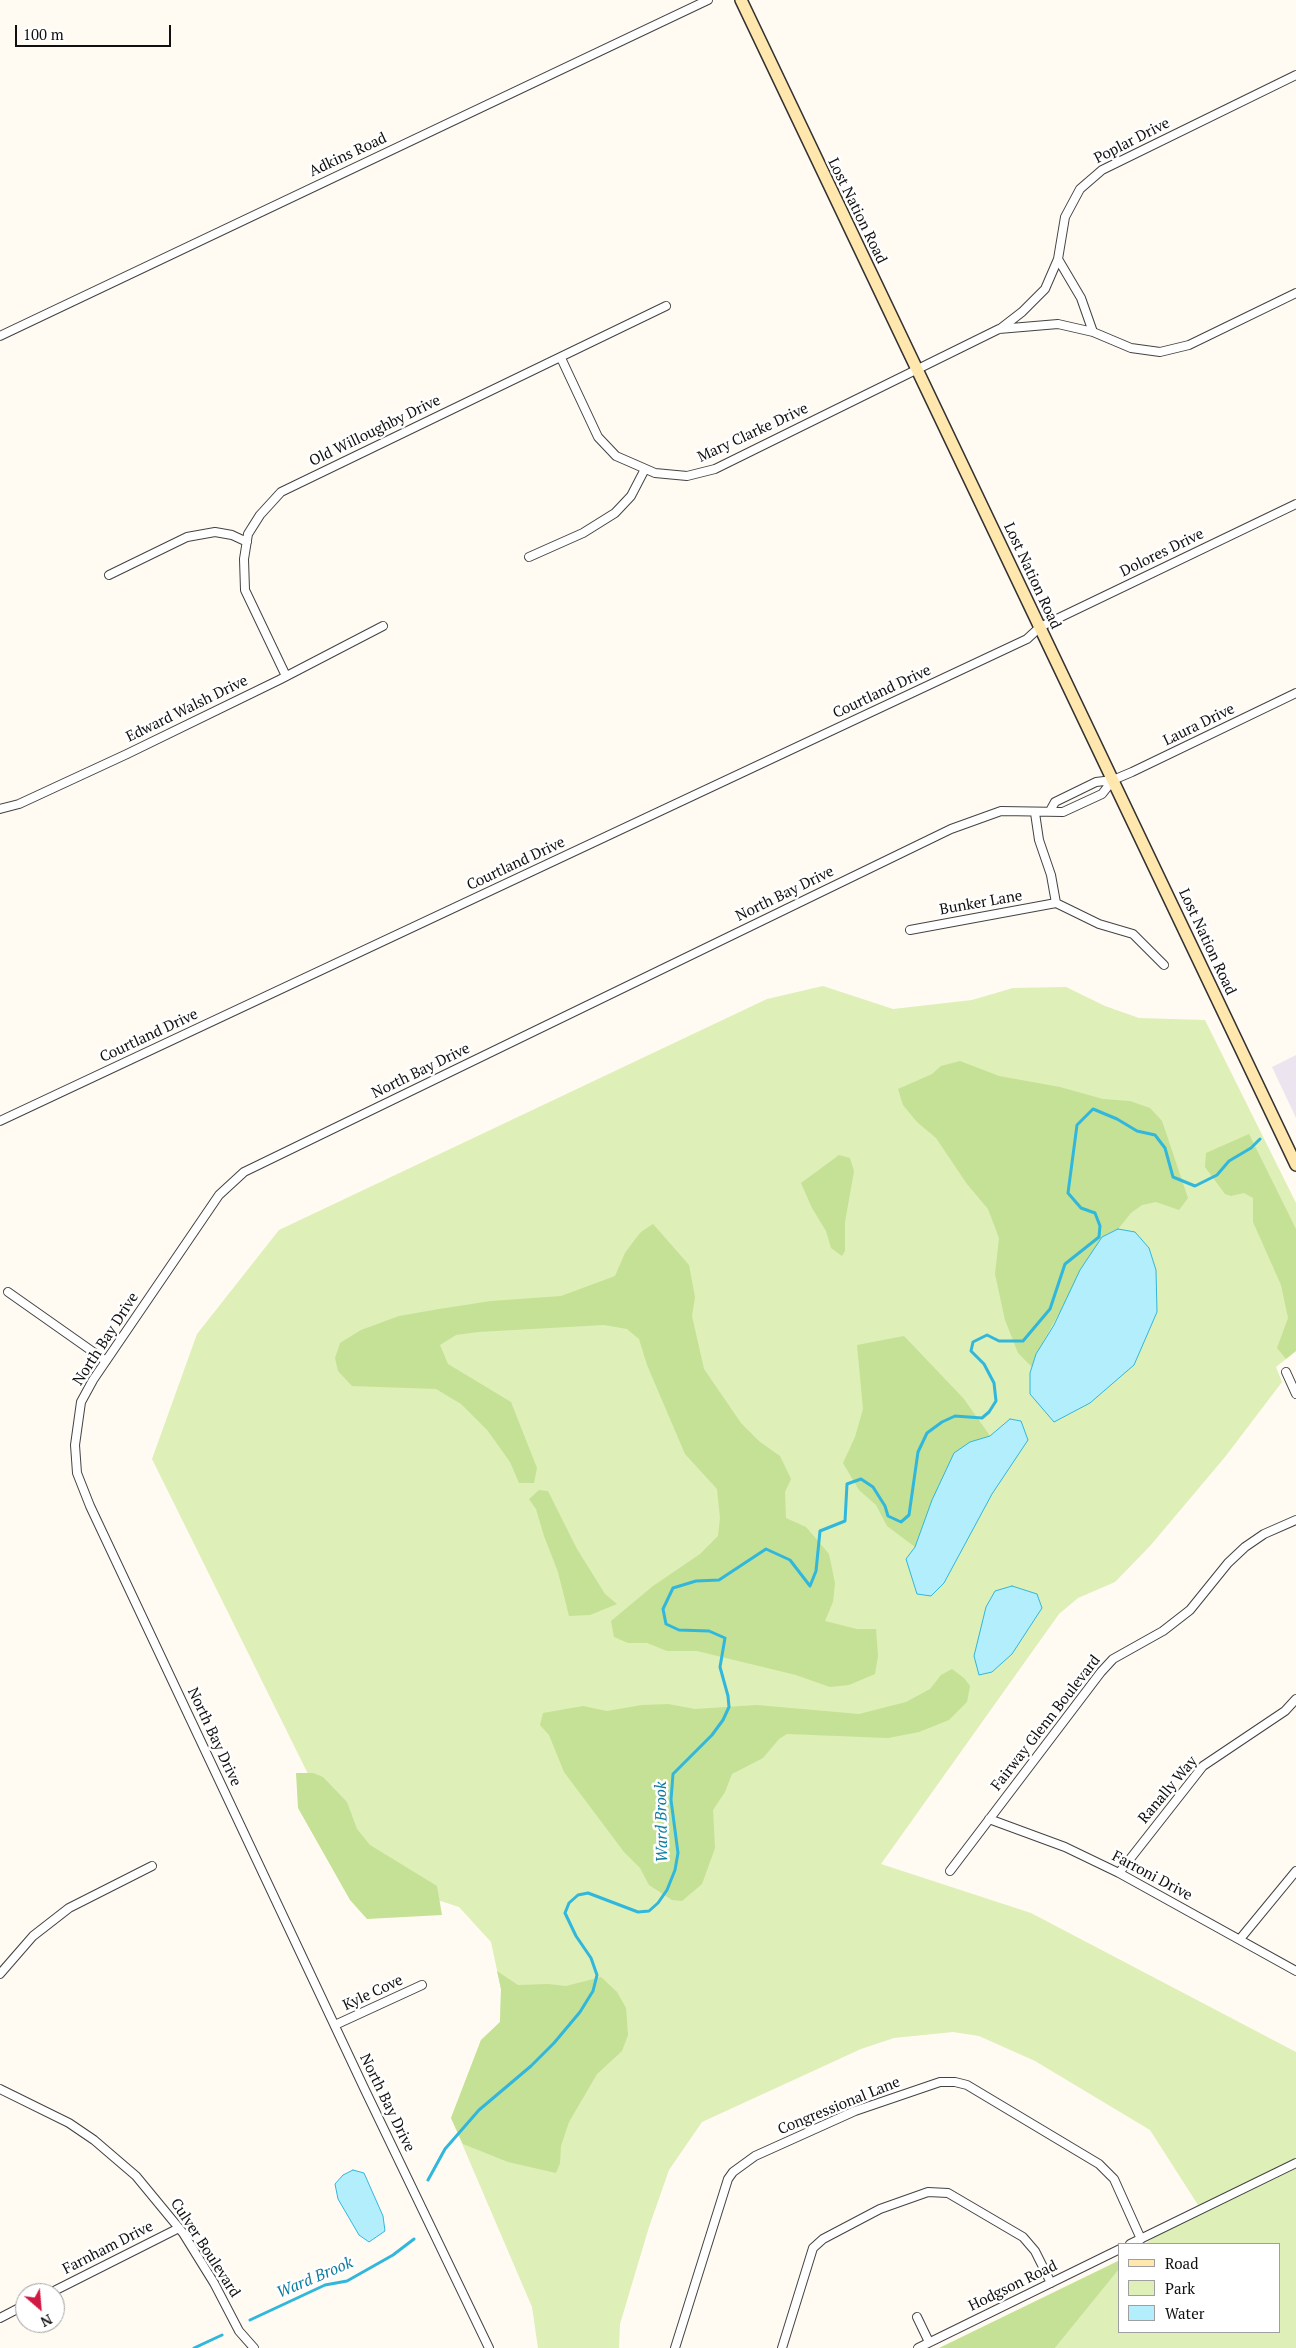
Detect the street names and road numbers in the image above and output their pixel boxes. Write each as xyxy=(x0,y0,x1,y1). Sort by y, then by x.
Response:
street label: Poplar Drive xyxy=(1091,114,1173,168)
street label: Adkins Road xyxy=(306,129,390,181)
street label: Lost Nation Road xyxy=(824,155,890,267)
street label: Old Willoughby Drive xyxy=(307,391,443,471)
street label: Mary Clarke Drive xyxy=(695,400,811,466)
street label: Lost Nation Road xyxy=(1000,520,1064,632)
street label: Dolores Drive xyxy=(1117,525,1207,581)
street label: Courtland Drive xyxy=(830,661,934,723)
street label: Edward Walsh Drive xyxy=(123,672,251,746)
street label: Laura Drive xyxy=(1160,700,1238,750)
street label: Courtland Drive xyxy=(464,833,568,895)
street label: North Bay Drive xyxy=(733,862,837,926)
street label: Lost Nation Road xyxy=(1175,886,1239,998)
street label: Bunker Lane xyxy=(938,887,1024,919)
street label: Courtland Drive xyxy=(97,1005,201,1067)
street label: North Bay Drive xyxy=(369,1039,473,1103)
street label: North Bay Drive xyxy=(69,1289,143,1389)
street label: Fairway Glenn Boulevard xyxy=(988,1652,1104,1794)
street label: North Bay Drive xyxy=(183,1685,245,1789)
street label: Ranally Way xyxy=(1135,1753,1201,1827)
street label: Farroni Drive xyxy=(1109,1847,1195,1905)
street label: Kyle Cove xyxy=(340,1971,406,2015)
street label: North Bay Drive xyxy=(355,2051,419,2155)
street label: Congressional Lane xyxy=(775,2073,903,2139)
street label: Culver Boulevard xyxy=(166,2195,244,2301)
street label: Farnham Drive xyxy=(60,2217,156,2279)
street label: Hodgson Road xyxy=(966,2257,1060,2315)

